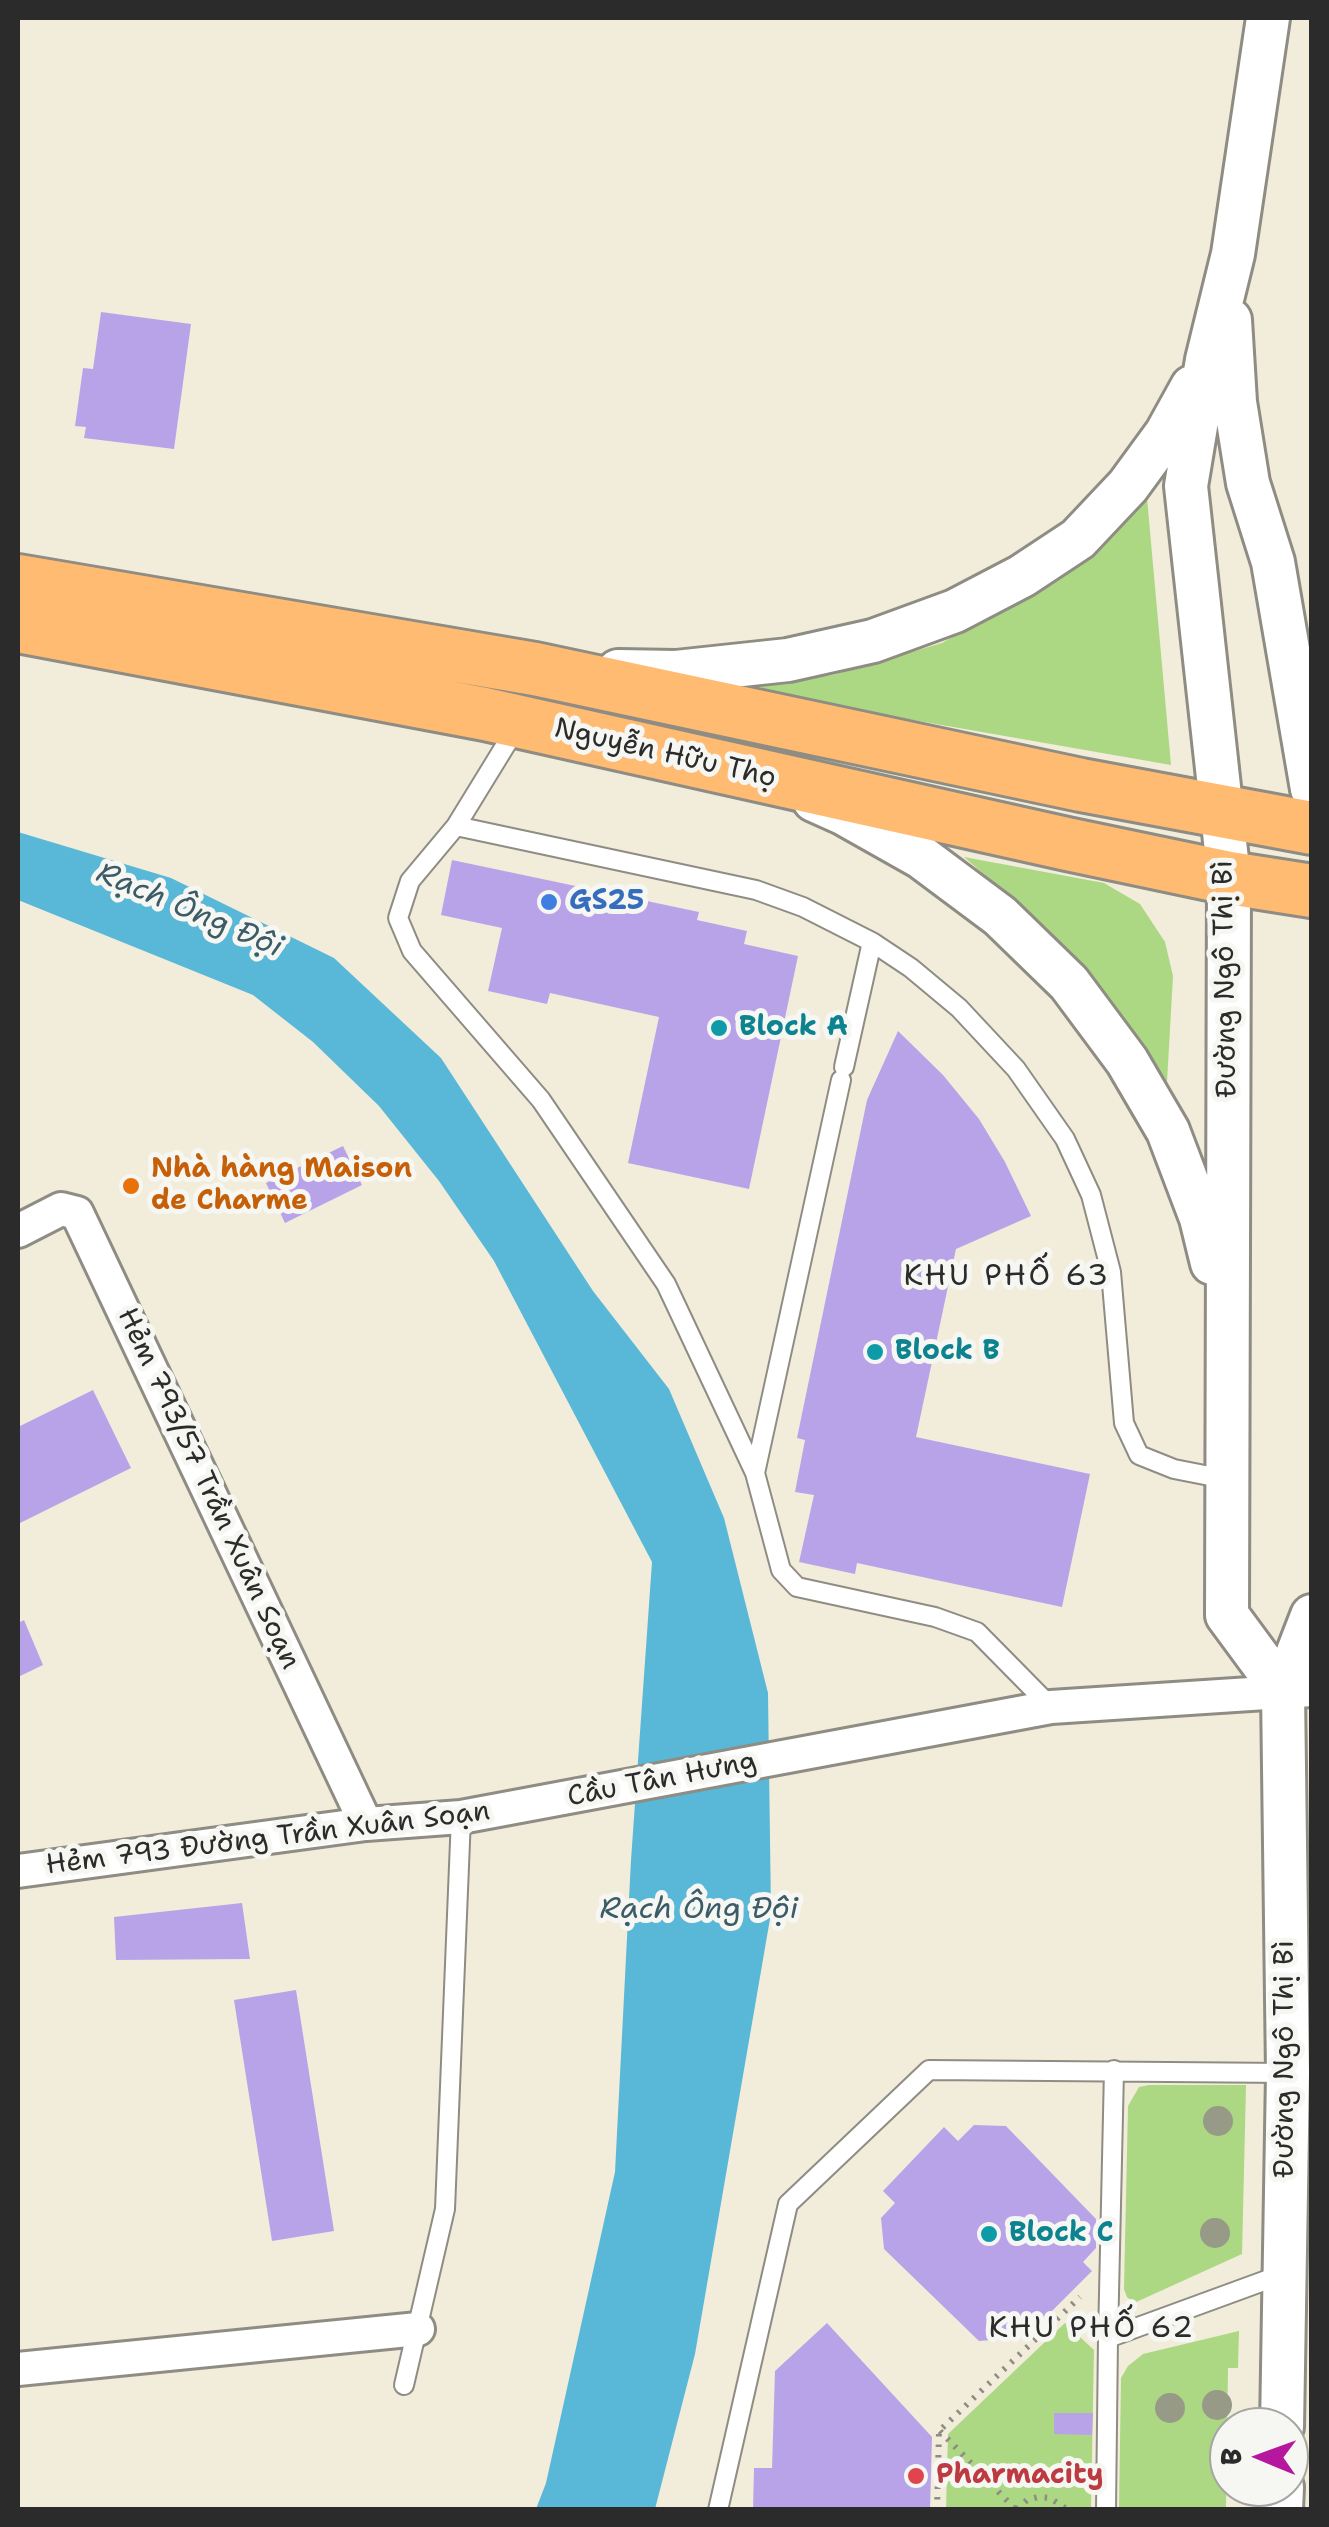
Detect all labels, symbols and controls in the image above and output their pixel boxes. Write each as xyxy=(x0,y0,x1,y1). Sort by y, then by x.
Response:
street label: Nguyễn Hữu Thọ xyxy=(551,712,779,796)
water label: Rạch Ông Đội xyxy=(91,856,287,966)
street label: Đường Ngô Thị Bì xyxy=(1207,860,1245,1098)
place label: GS25 xyxy=(569,885,644,919)
marker: GS25 xyxy=(538,891,560,913)
place label: Block A xyxy=(739,1011,848,1045)
marker: Block A xyxy=(708,1017,730,1039)
place label: Nhà hàng Maison de Charme xyxy=(151,1153,412,1219)
marker: Nhà hàng Maison de Charme xyxy=(120,1175,142,1197)
district label: KHU PHỐ 63 xyxy=(903,1259,1111,1295)
street label: Hẻm 793/57 Trần Xuân Soạn xyxy=(109,1303,307,1675)
place label: Block B xyxy=(895,1335,1000,1369)
marker: Block B xyxy=(864,1341,886,1363)
street label: Cầu Tân Hưng xyxy=(565,1745,759,1815)
street label: Hẻm 793 Đường Trần Xuân Soạn xyxy=(44,1795,492,1883)
water label: Rạch Ông Đội xyxy=(600,1892,798,1928)
street label: Đường Ngô Thị Bì xyxy=(1269,1940,1303,2178)
place label: Block C xyxy=(1009,2217,1114,2251)
marker: Block C xyxy=(978,2223,1000,2245)
district label: KHU PHỐ 62 xyxy=(988,2311,1196,2347)
north arrow xyxy=(1209,2407,1309,2507)
text: B xyxy=(1212,2447,1250,2466)
place label: Pharmacity xyxy=(936,2459,1104,2493)
marker: Pharmacity xyxy=(905,2465,927,2487)

